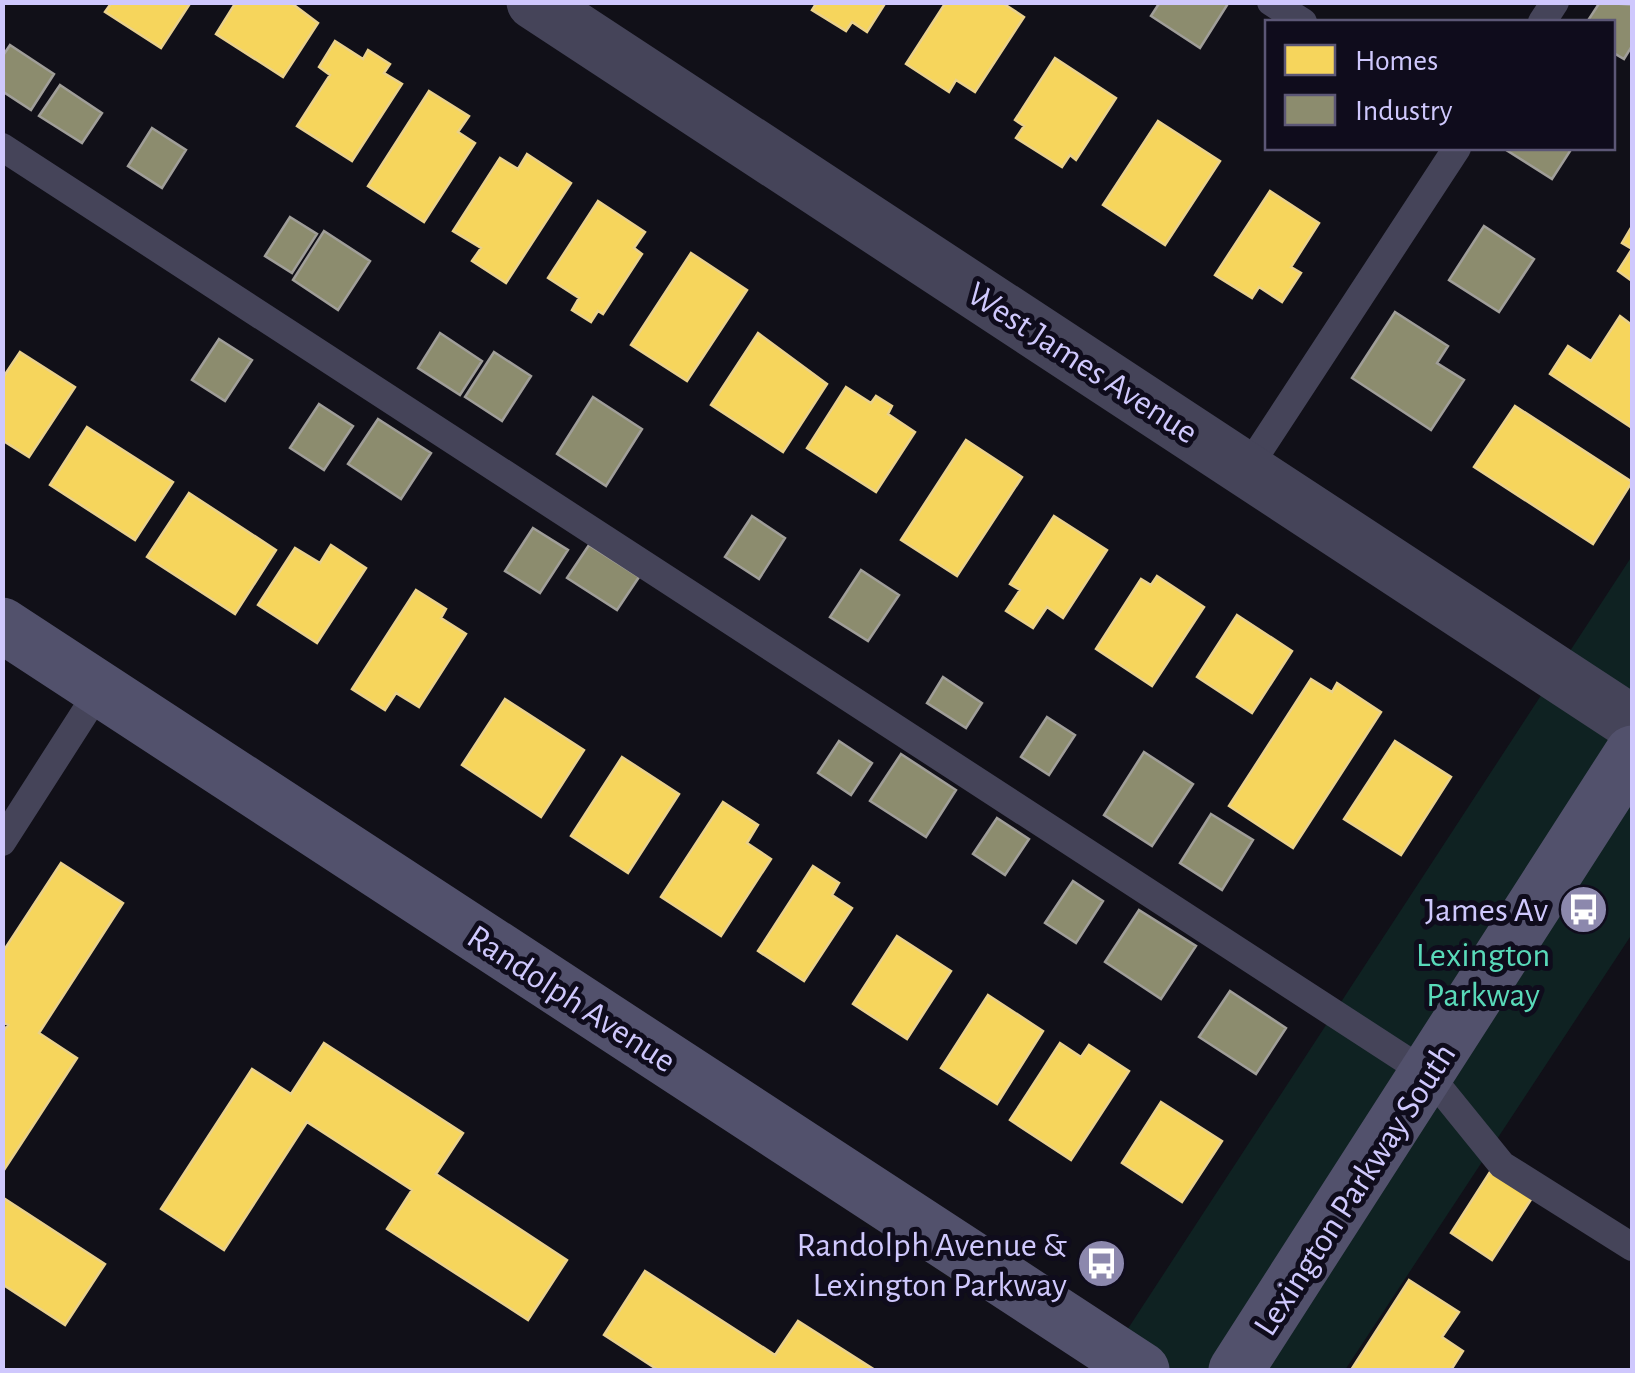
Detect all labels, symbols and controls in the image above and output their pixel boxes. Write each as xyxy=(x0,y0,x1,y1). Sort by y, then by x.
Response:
legend xyxy=(1265,20,1615,150)
text: Homes xyxy=(1355,46,1438,76)
text: Industry xyxy=(1355,96,1453,126)
street label: West James Avenue xyxy=(961,276,1204,451)
bus stop icon: James Av xyxy=(1557,883,1609,935)
place label: James Av xyxy=(1425,893,1548,928)
street label: Randolph Avenue xyxy=(461,919,682,1079)
park label: Lexington Parkway xyxy=(1416,938,1550,1013)
street label: Lexington Parkway South xyxy=(1248,1038,1463,1342)
place label: Randolph Avenue & Lexington Parkway xyxy=(797,1228,1067,1303)
bus stop icon: Randolph Avenue & Lexington Parkway xyxy=(1076,1238,1128,1290)

